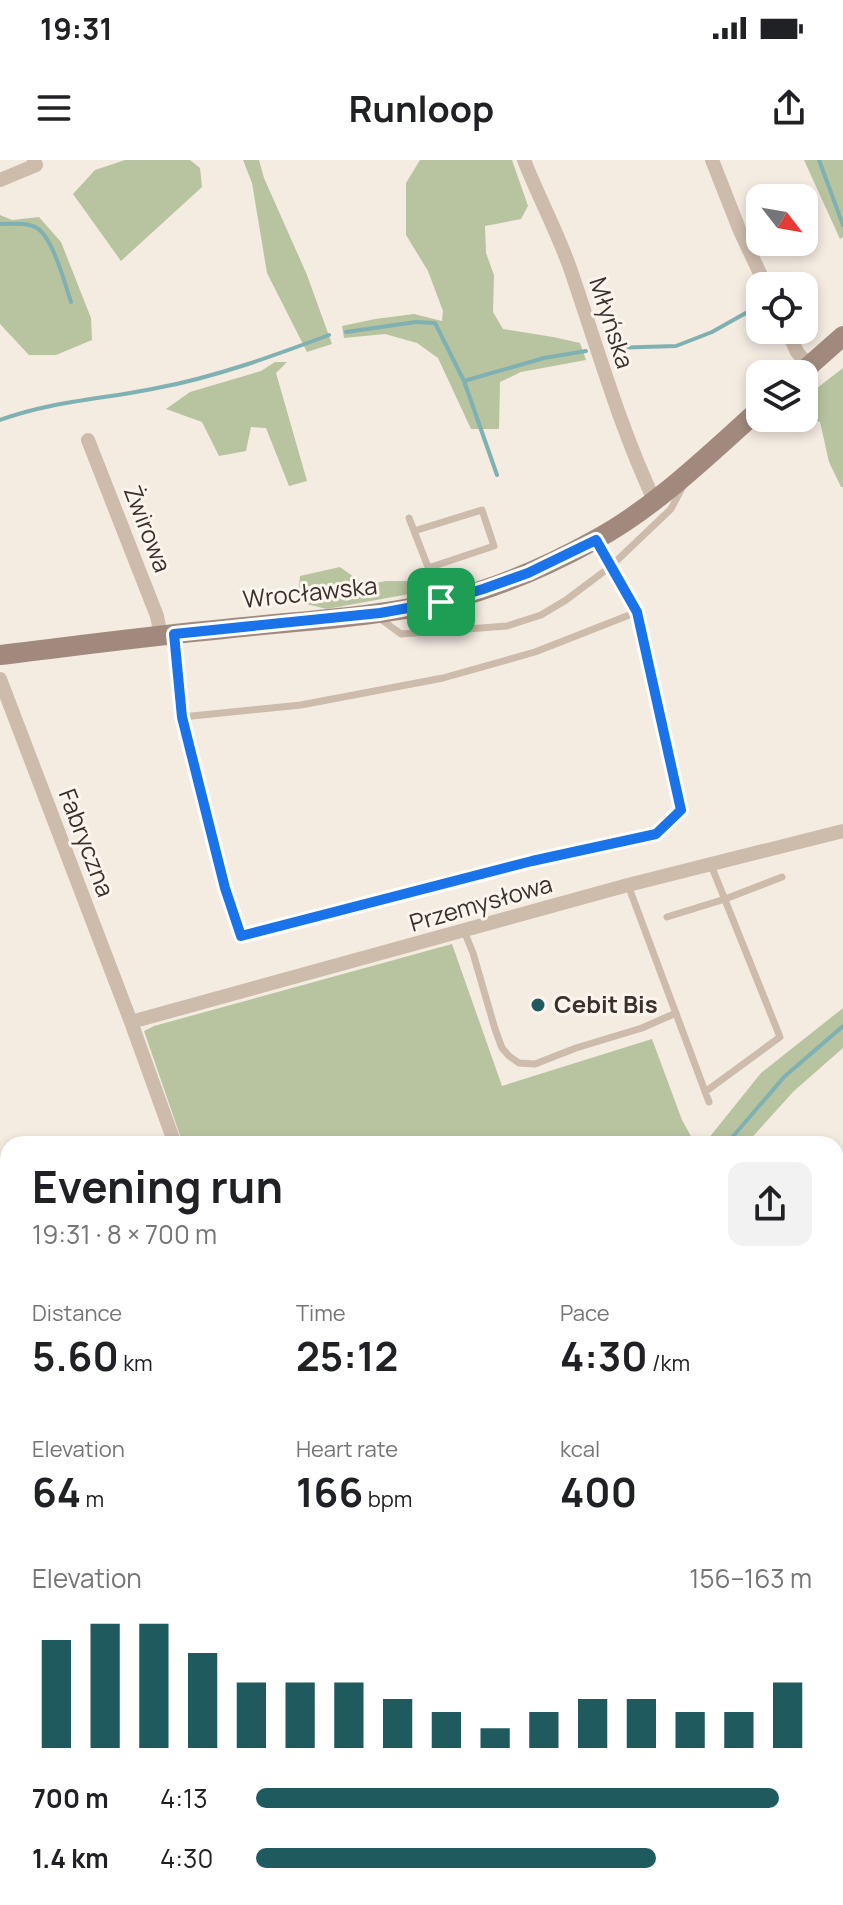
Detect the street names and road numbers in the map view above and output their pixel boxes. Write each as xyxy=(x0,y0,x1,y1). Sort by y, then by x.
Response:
street label: Młyńska xyxy=(582,273,643,372)
street label: Żwirowa xyxy=(117,480,180,577)
street label: Wrocławska xyxy=(241,568,379,615)
street label: Fabryczna xyxy=(52,784,123,901)
street label: Przemysłowa xyxy=(405,866,556,939)

